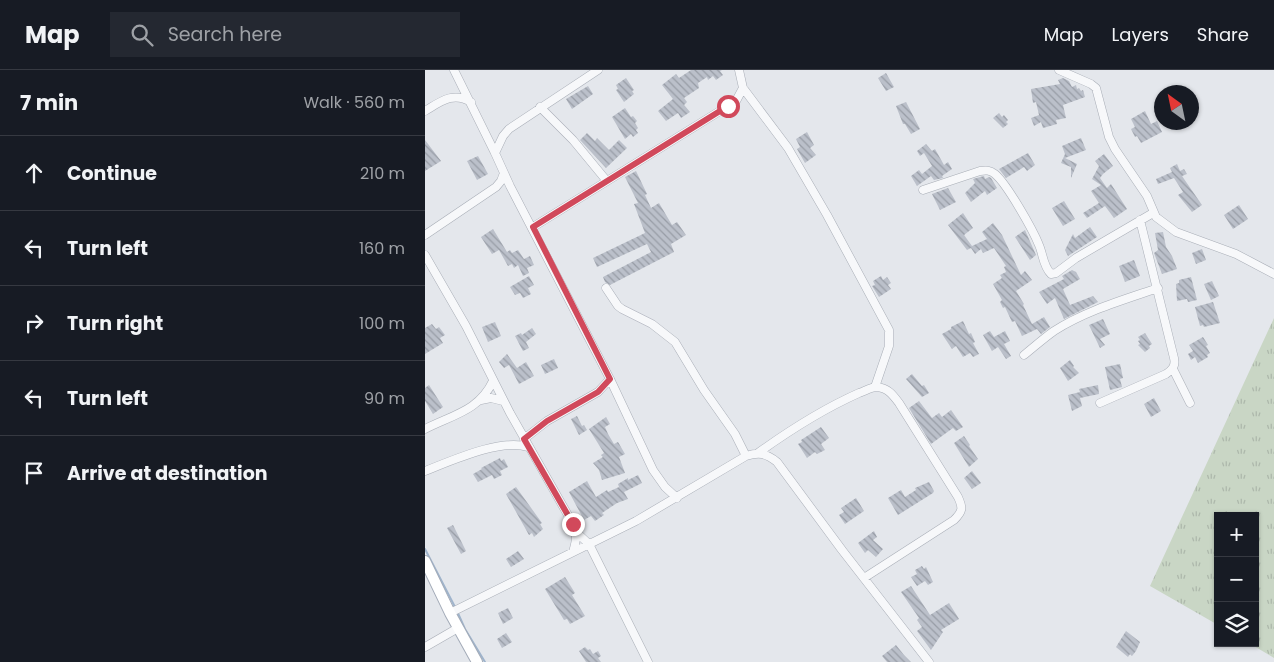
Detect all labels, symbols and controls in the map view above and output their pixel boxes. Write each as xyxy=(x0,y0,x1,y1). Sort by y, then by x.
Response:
search box xyxy=(110,12,460,57)
text: Map xyxy=(25,18,80,51)
icon: search xyxy=(128,21,156,49)
text: Search here xyxy=(168,21,282,48)
text: Map xyxy=(1044,22,1084,47)
text: Layers xyxy=(1112,22,1169,47)
text: Share xyxy=(1197,22,1249,47)
north arrow xyxy=(1154,85,1199,130)
text: 7 min xyxy=(20,88,78,117)
text: Walk · 560 m xyxy=(303,91,405,114)
route start xyxy=(717,95,740,118)
icon: ahead xyxy=(20,159,48,187)
text: Continue xyxy=(67,160,157,187)
text: 210 m xyxy=(360,162,405,185)
icon: left xyxy=(20,234,48,262)
text: Turn left xyxy=(67,235,148,262)
text: 160 m xyxy=(359,237,405,260)
icon: right xyxy=(20,309,48,337)
text: Turn right xyxy=(67,310,163,337)
text: 100 m xyxy=(359,312,405,335)
icon: left xyxy=(20,384,48,412)
text: Turn left xyxy=(67,385,148,412)
text: 90 m xyxy=(364,387,405,410)
icon: arrive xyxy=(20,459,48,487)
text: Arrive at destination xyxy=(67,460,268,487)
map controls xyxy=(1214,512,1259,647)
button: + xyxy=(1214,512,1259,557)
route end xyxy=(562,513,585,536)
button: − xyxy=(1214,557,1259,602)
button: layers xyxy=(1214,602,1259,647)

